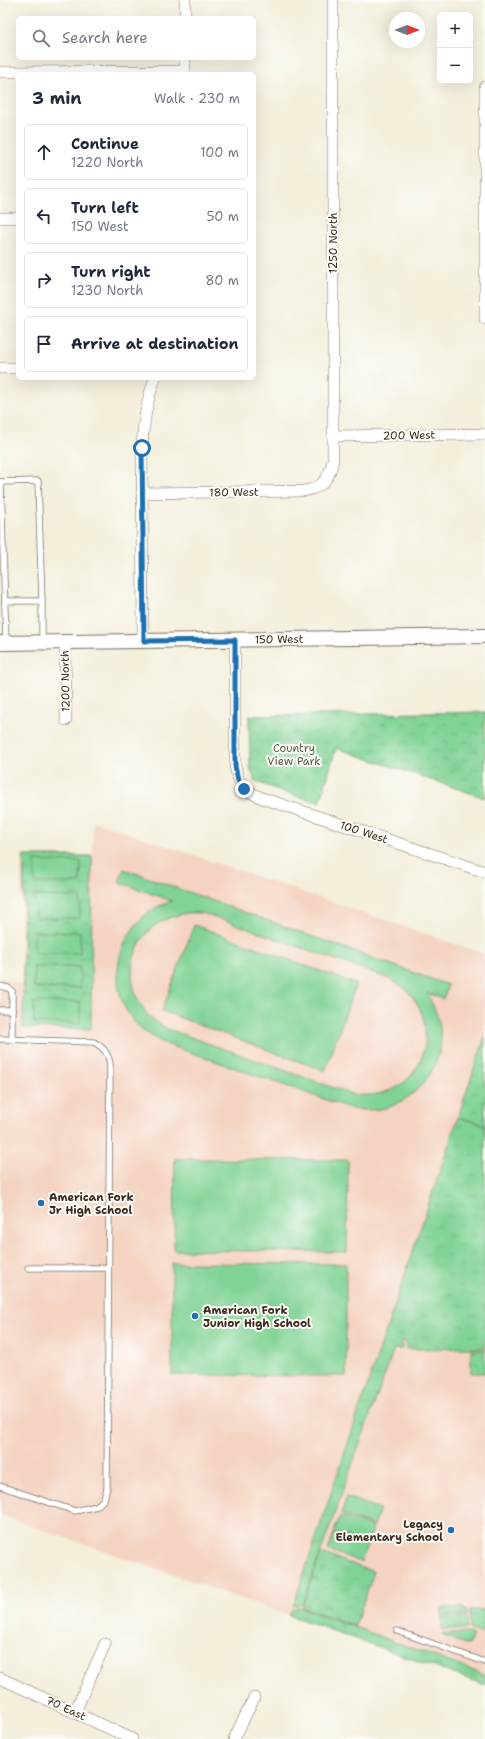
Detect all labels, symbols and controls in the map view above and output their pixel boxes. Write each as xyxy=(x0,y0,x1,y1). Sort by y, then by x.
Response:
north arrow xyxy=(389,12,425,48)
map controls xyxy=(437,12,473,84)
button: + xyxy=(437,12,473,48)
search box xyxy=(16,16,256,60)
icon: search xyxy=(30,27,52,49)
text: Search here xyxy=(62,28,148,48)
button: − xyxy=(437,48,473,84)
text: 3 min xyxy=(32,87,82,109)
text: Walk · 230 m xyxy=(154,90,240,107)
text: Continue xyxy=(71,134,139,154)
icon: ahead xyxy=(33,141,55,163)
text: 100 m xyxy=(200,144,239,161)
text: 1220 North xyxy=(71,154,143,171)
text: Turn left xyxy=(71,198,139,218)
icon: left xyxy=(33,205,55,227)
text: 50 m xyxy=(206,208,239,225)
street label: 1250 North xyxy=(326,212,341,273)
text: 150 West xyxy=(71,218,129,235)
text: Turn right xyxy=(71,262,151,282)
icon: right xyxy=(33,269,55,291)
text: 80 m xyxy=(205,272,239,289)
text: 1230 North xyxy=(71,282,143,299)
icon: arrive xyxy=(33,333,55,355)
text: Arrive at destination xyxy=(71,334,239,354)
street label: 200 West xyxy=(383,428,436,443)
route start xyxy=(133,439,151,457)
street label: 180 West xyxy=(209,485,259,500)
street label: 150 West xyxy=(254,632,304,647)
street label: 1200 North xyxy=(57,650,74,712)
park label: Country View Park xyxy=(267,741,321,769)
route end xyxy=(235,780,253,798)
street label: 100 West xyxy=(338,818,390,847)
place label: American Fork Jr High School xyxy=(49,1190,134,1218)
marker: American Fork Jr High School xyxy=(36,1198,46,1208)
place label: American Fork Junior High School xyxy=(203,1303,311,1331)
marker: American Fork Junior High School xyxy=(190,1311,200,1321)
place label: Legacy Elementary School xyxy=(335,1517,443,1545)
marker: Legacy Elementary School xyxy=(446,1525,456,1535)
street label: 70 East xyxy=(43,1693,88,1724)

